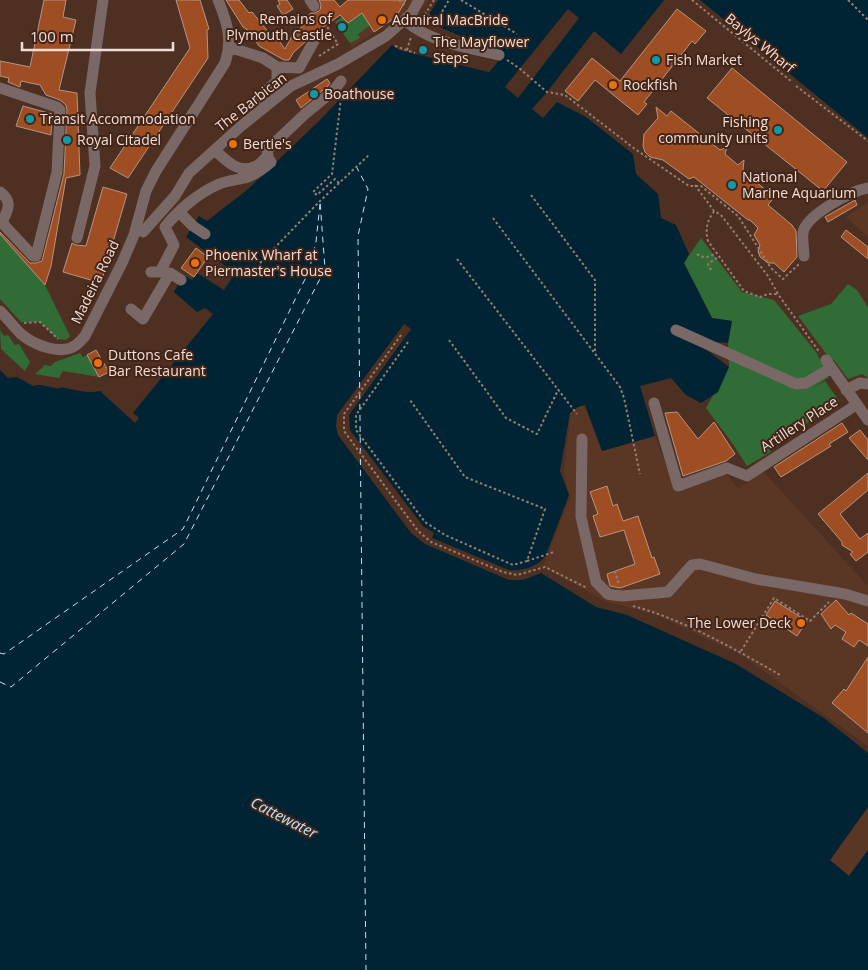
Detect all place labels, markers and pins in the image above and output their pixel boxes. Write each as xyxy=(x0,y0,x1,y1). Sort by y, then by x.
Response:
place label: Remains of Plymouth Castle xyxy=(226,9,333,44)
place label: Admiral MacBride xyxy=(392,10,509,29)
marker: Admiral MacBride xyxy=(376,14,388,26)
marker: Remains of Plymouth Castle xyxy=(336,21,348,33)
place label: The Mayflower Steps xyxy=(433,32,530,67)
marker: The Mayflower Steps xyxy=(417,44,429,56)
place label: Fish Market xyxy=(666,50,742,69)
marker: Fish Market xyxy=(650,54,662,66)
place label: Rockfish xyxy=(623,75,678,94)
marker: Rockfish xyxy=(607,79,619,91)
place label: Boathouse xyxy=(324,84,395,103)
marker: Boathouse xyxy=(308,88,320,100)
place label: Transit Accommodation xyxy=(40,109,196,128)
place label: Fishing community units xyxy=(658,112,768,147)
marker: Transit Accommodation xyxy=(24,113,36,125)
marker: Fishing community units xyxy=(772,124,784,136)
place label: Royal Citadel xyxy=(77,130,161,149)
marker: Royal Citadel xyxy=(61,134,73,146)
place label: Bertie's xyxy=(243,134,292,153)
marker: Bertie's xyxy=(227,138,239,150)
place label: National Marine Aquarium xyxy=(742,167,856,202)
marker: National Marine Aquarium xyxy=(726,179,738,191)
place label: Phoenix Wharf at Piermaster's House xyxy=(205,245,332,280)
marker: Phoenix Wharf at Piermaster's House xyxy=(189,257,201,269)
place label: Duttons Cafe Bar Restaurant xyxy=(108,345,206,380)
marker: Duttons Cafe Bar Restaurant xyxy=(92,357,104,369)
place label: The Lower Deck xyxy=(687,613,792,632)
marker: The Lower Deck xyxy=(795,617,807,629)

